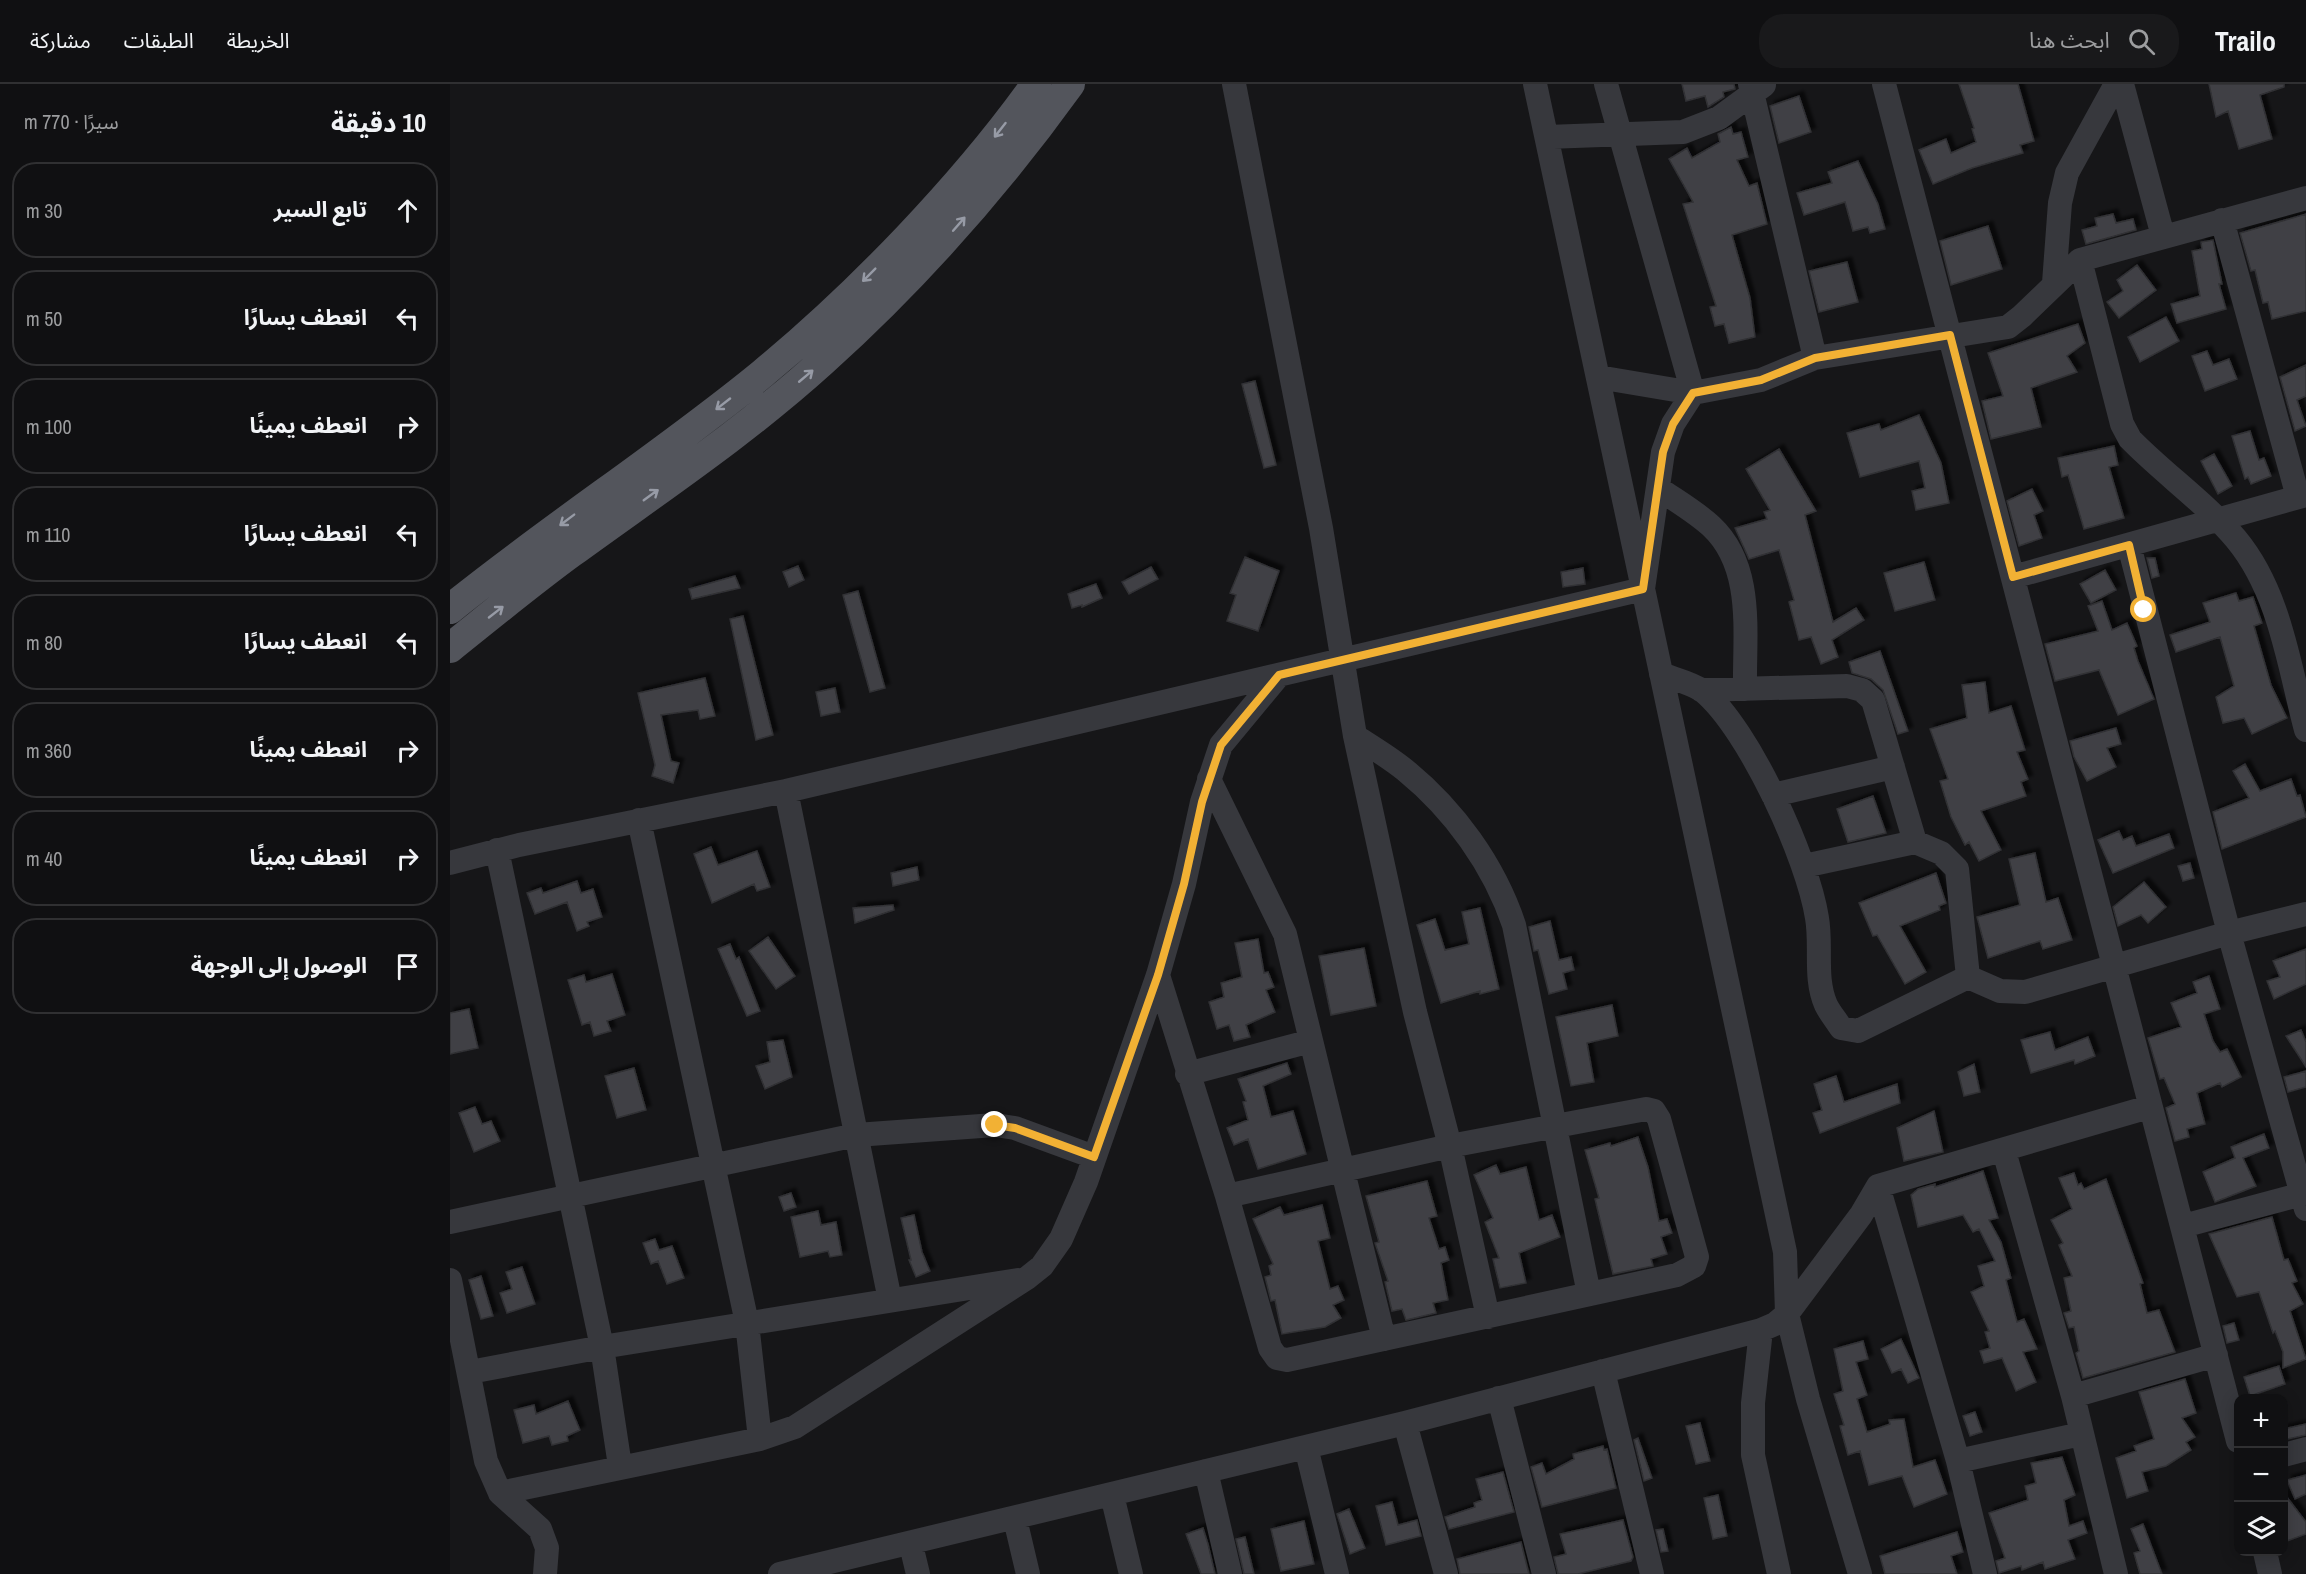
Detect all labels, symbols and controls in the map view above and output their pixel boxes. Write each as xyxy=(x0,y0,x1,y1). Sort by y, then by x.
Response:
search box xyxy=(1759,14,2179,68)
text: Trailo xyxy=(2215,22,2276,60)
text: ابحث هنا xyxy=(2029,25,2110,55)
icon: search xyxy=(2125,25,2158,58)
text: مشاركة xyxy=(30,26,91,55)
text: الطبقات xyxy=(124,26,194,55)
text: الخريطة xyxy=(227,26,290,55)
text: 10 دقيقة xyxy=(331,105,426,140)
text: سيرًا · 770 m xyxy=(24,108,119,135)
one-way arrow xyxy=(993,122,1006,138)
text: تابع السير xyxy=(274,194,367,224)
icon: ahead xyxy=(391,194,424,227)
text: 30 m xyxy=(26,197,62,224)
one-way arrow xyxy=(952,217,966,232)
one-way arrow xyxy=(862,267,876,282)
text: انعطف يسارًا xyxy=(244,302,367,332)
icon: left xyxy=(391,302,424,335)
text: 50 m xyxy=(26,305,62,332)
one-way arrow xyxy=(798,369,813,383)
one-way arrow xyxy=(716,398,732,410)
text: انعطف يمينًا xyxy=(249,410,367,440)
icon: right xyxy=(391,410,424,443)
text: 100 m xyxy=(26,413,72,440)
one-way arrow xyxy=(643,488,659,501)
one-way arrow xyxy=(559,514,575,527)
text: انعطف يسارًا xyxy=(244,518,367,548)
icon: left xyxy=(391,518,424,551)
text: 110 m xyxy=(26,521,70,548)
route start xyxy=(2130,596,2156,622)
one-way arrow xyxy=(487,605,503,618)
text: انعطف يسارًا xyxy=(244,626,367,656)
icon: left xyxy=(391,626,424,659)
text: 80 m xyxy=(26,629,62,656)
text: انعطف يمينًا xyxy=(249,734,367,764)
icon: right xyxy=(391,734,424,767)
text: 360 m xyxy=(26,737,72,764)
text: انعطف يمينًا xyxy=(249,842,367,872)
icon: right xyxy=(391,842,424,875)
text: 40 m xyxy=(26,845,62,872)
text: الوصول إلى الوجهة xyxy=(191,950,367,980)
icon: arrive xyxy=(391,950,424,983)
route end xyxy=(981,1111,1007,1137)
map controls xyxy=(2234,1394,2288,1556)
button: + xyxy=(2234,1394,2288,1448)
button: − xyxy=(2234,1448,2288,1502)
button: layers xyxy=(2234,1502,2288,1556)

